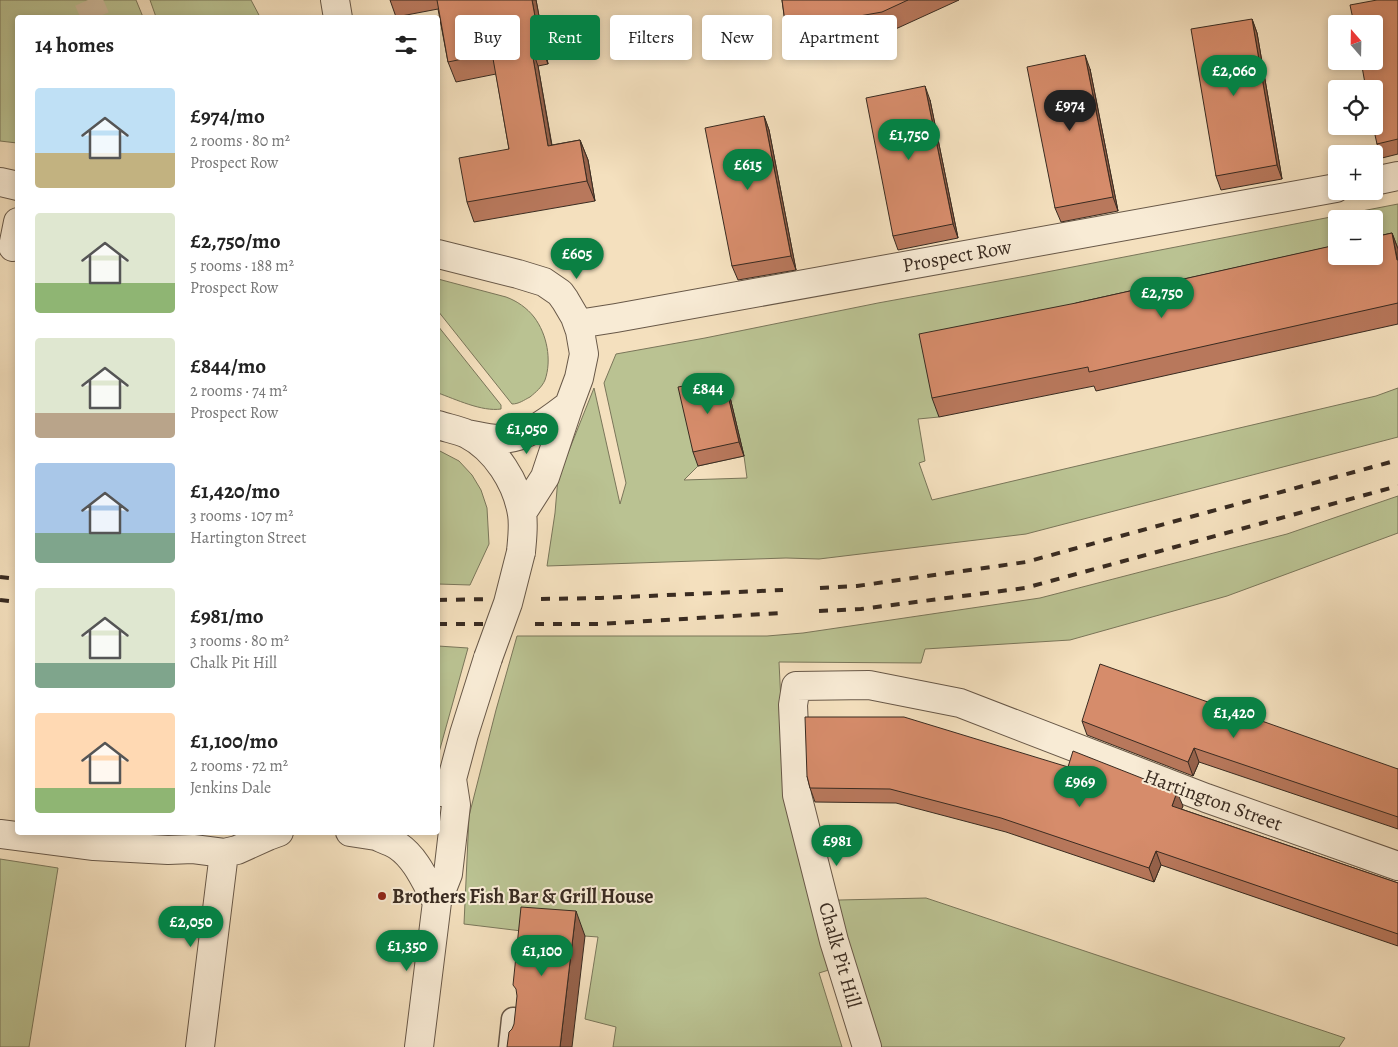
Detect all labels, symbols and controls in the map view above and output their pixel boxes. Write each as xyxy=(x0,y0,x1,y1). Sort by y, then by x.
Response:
chip: Buy xyxy=(455,15,520,60)
chip: Rent xyxy=(530,15,600,60)
chip: Filters xyxy=(610,15,692,60)
chip: New xyxy=(702,15,772,60)
chip: Apartment xyxy=(782,15,897,60)
north arrow xyxy=(1328,15,1382,70)
map controls xyxy=(1328,15,1383,265)
text: 14 homes xyxy=(35,31,114,59)
icon: filters xyxy=(392,31,420,59)
pin: £2,060 xyxy=(1193,54,1275,97)
text: £2,060 xyxy=(1212,60,1256,82)
button: locate xyxy=(1328,80,1383,135)
pin: £974 xyxy=(1040,90,1100,132)
text: £974 xyxy=(1055,95,1085,117)
text: £974/mo xyxy=(190,102,265,130)
icon: home xyxy=(75,108,135,168)
pin: £1,750 xyxy=(868,119,950,161)
text: £1,750 xyxy=(889,124,929,146)
text: 2 rooms · 80 m² xyxy=(190,130,290,152)
button: + xyxy=(1328,145,1383,200)
pin: £615 xyxy=(718,148,778,191)
text: Prospect Row xyxy=(190,152,278,174)
text: £615 xyxy=(734,154,762,176)
button: − xyxy=(1328,210,1383,265)
text: £2,750/mo xyxy=(190,227,281,255)
icon: home xyxy=(75,233,135,293)
street label: Prospect Row xyxy=(900,233,1014,279)
pin: £605 xyxy=(547,238,607,280)
text: £605 xyxy=(562,243,592,265)
text: 5 rooms · 188 m² xyxy=(190,255,294,277)
pin: £2,750 xyxy=(1121,276,1203,319)
text: Prospect Row xyxy=(190,277,278,299)
text: £2,750 xyxy=(1141,282,1183,304)
text: £844/mo xyxy=(190,352,266,380)
icon: home xyxy=(75,358,135,418)
pin: £844 xyxy=(678,372,738,415)
text: £844 xyxy=(692,378,724,400)
text: 2 rooms · 74 m² xyxy=(190,380,288,402)
text: Prospect Row xyxy=(190,402,278,424)
pin: £1,050 xyxy=(486,412,568,455)
text: £1,050 xyxy=(506,418,548,440)
text: £1,420/mo xyxy=(190,477,280,505)
icon: home xyxy=(75,483,135,543)
text: 3 rooms · 107 m² xyxy=(190,505,293,527)
text: Hartington Street xyxy=(190,527,306,549)
text: £981/mo xyxy=(190,602,264,630)
icon: home xyxy=(75,608,135,668)
text: 3 rooms · 80 m² xyxy=(190,630,289,652)
text: Chalk Pit Hill xyxy=(190,652,277,674)
pin: £1,420 xyxy=(1193,696,1275,739)
text: £1,420 xyxy=(1213,702,1255,724)
text: £1,100/mo xyxy=(190,727,278,755)
icon: home xyxy=(75,733,135,793)
text: 2 rooms · 72 m² xyxy=(190,755,288,777)
street label: Hartington Street xyxy=(1140,762,1286,838)
pin: £969 xyxy=(1050,766,1110,808)
text: £969 xyxy=(1065,771,1095,793)
text: Jenkins Dale xyxy=(190,777,271,799)
pin: £981 xyxy=(807,824,867,867)
text: £981 xyxy=(822,830,852,852)
place label: Brothers Fish Bar & Grill House xyxy=(392,883,654,910)
marker: Brothers Fish Bar & Grill House xyxy=(376,890,388,902)
street label: Chalk Pit Hill xyxy=(812,899,868,1011)
pin: £2,050 xyxy=(150,906,232,948)
text: £2,050 xyxy=(169,911,213,933)
pin: £1,350 xyxy=(366,930,448,972)
pin: £1,100 xyxy=(501,934,583,977)
text: £1,350 xyxy=(387,935,427,957)
text: £1,100 xyxy=(522,940,562,962)

